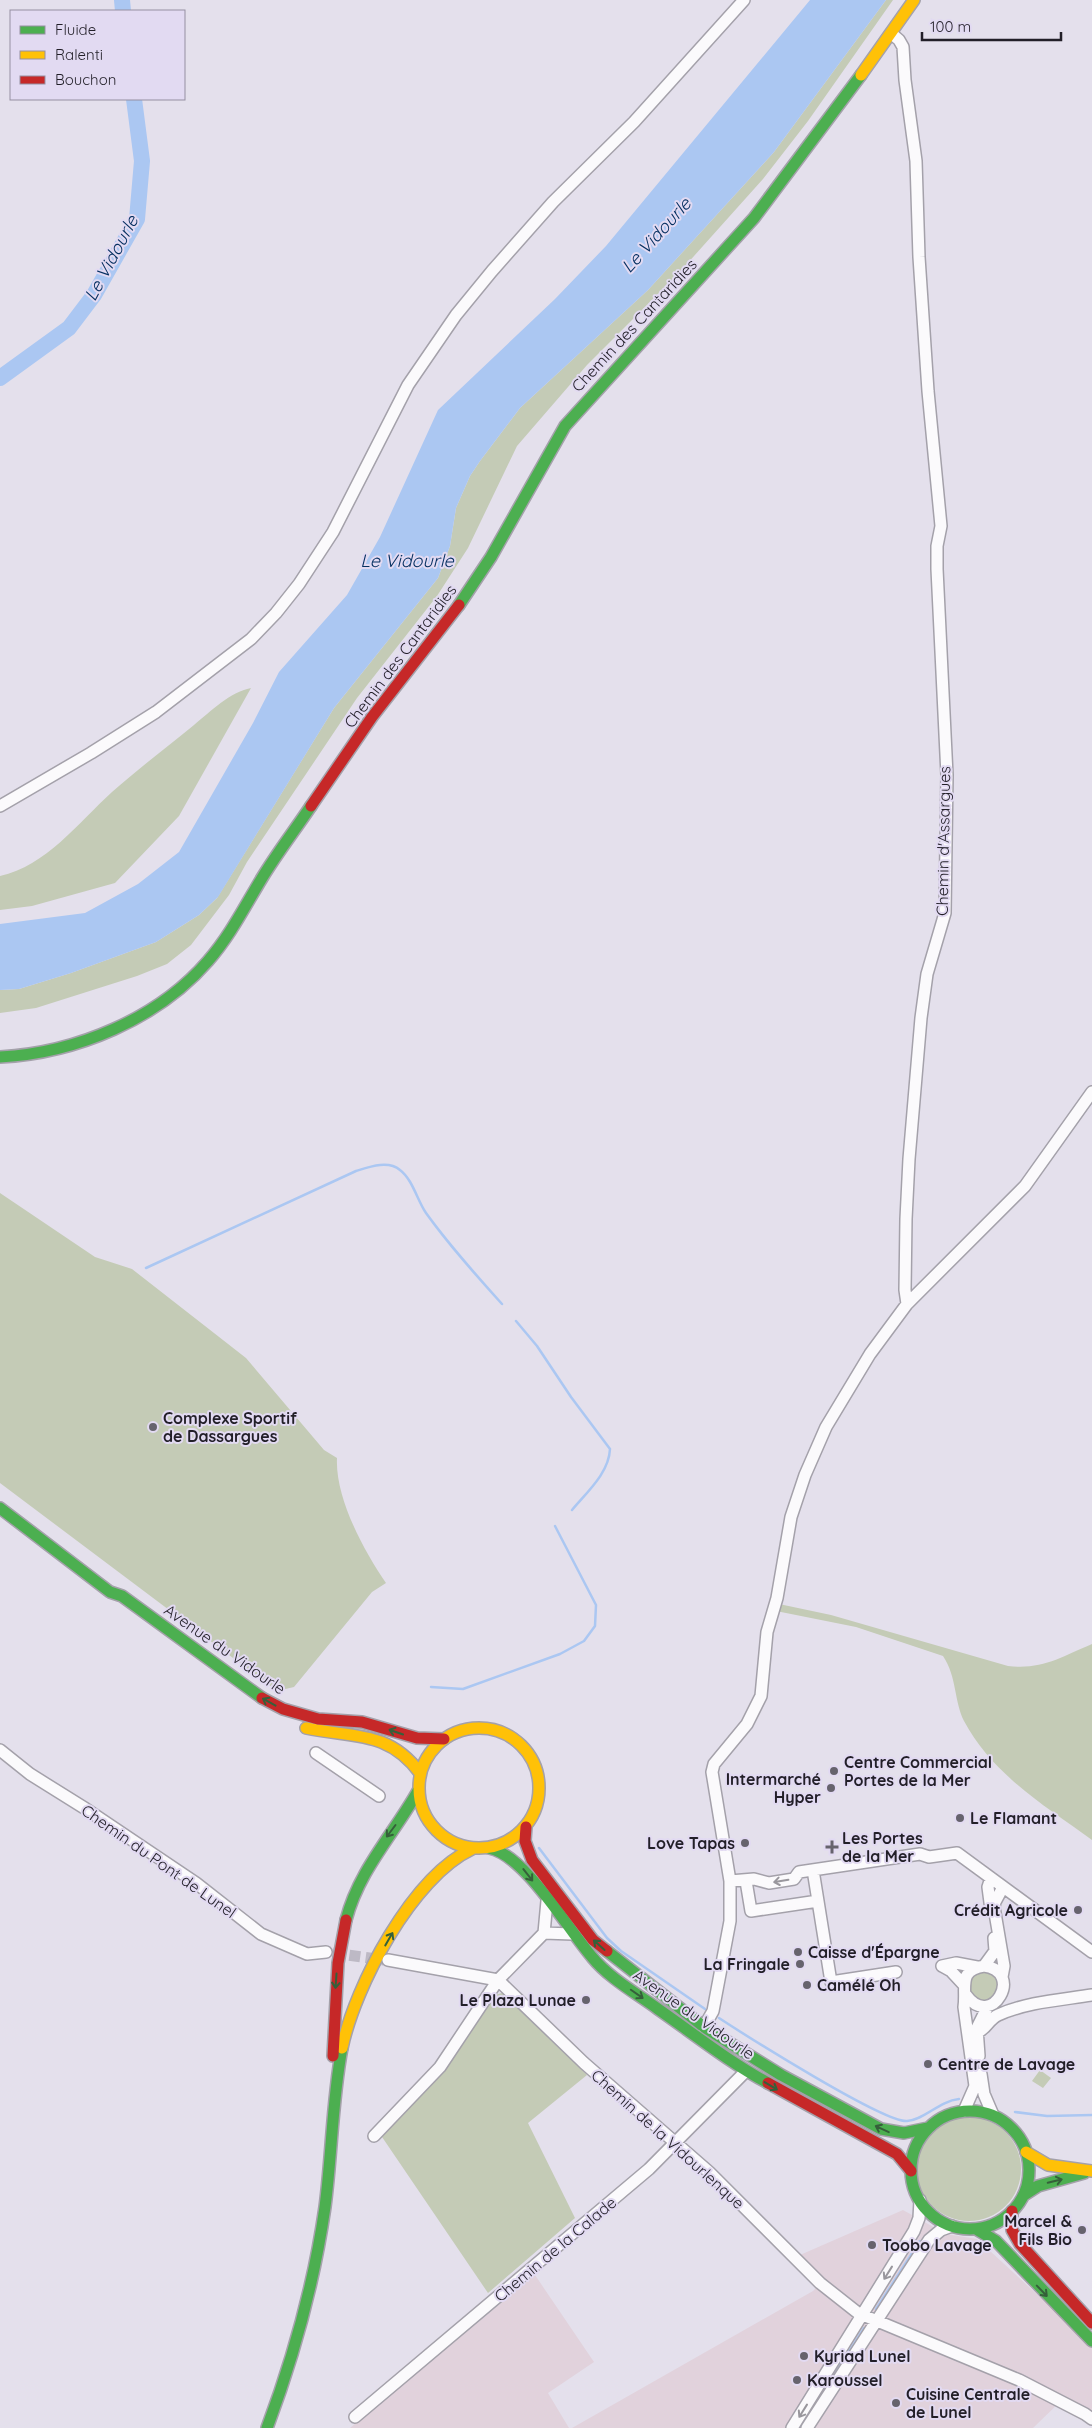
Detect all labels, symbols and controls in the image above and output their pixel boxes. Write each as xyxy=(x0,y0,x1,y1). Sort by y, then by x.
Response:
legend xyxy=(10,10,185,100)
scale bar xyxy=(922,10,1061,42)
text: 100 m xyxy=(930,17,971,36)
text: Fluide xyxy=(55,20,96,39)
text: Ralenti xyxy=(55,45,103,64)
text: Bouchon xyxy=(55,70,116,89)
water label: Le Vidourle xyxy=(616,192,696,277)
water label: Le Vidourle xyxy=(79,211,144,305)
street label: Chemin des Cantaridies xyxy=(567,254,701,396)
water label: Le Vidourle xyxy=(360,549,455,572)
street label: Chemin des Cantaridies xyxy=(339,580,461,732)
street label: Chemin d'Assargues xyxy=(932,766,954,916)
place label: Complexe Sportif de Dassargues xyxy=(163,1408,297,1446)
marker: Complexe Sportif de Dassargues xyxy=(147,1421,159,1433)
street label: Avenue du Vidourle xyxy=(160,1600,290,1698)
one-way arrow xyxy=(261,1697,276,1707)
one-way arrow xyxy=(389,1727,404,1736)
place label: Centre Commercial Portes de la Mer xyxy=(844,1752,992,1790)
marker: Centre Commercial Portes de la Mer xyxy=(828,1765,840,1777)
place label: Intermarché Hyper xyxy=(726,1769,821,1807)
marker: Intermarché Hyper xyxy=(825,1782,837,1794)
street label: Chemin du Pont de Lunel xyxy=(78,1800,240,1922)
place label: Le Flamant xyxy=(970,1808,1057,1828)
marker: Le Flamant xyxy=(954,1812,966,1824)
one-way arrow xyxy=(386,1824,396,1838)
place label: Les Portes de la Mer xyxy=(842,1828,923,1866)
place label: Love Tapas xyxy=(647,1833,735,1853)
marker: Love Tapas xyxy=(739,1837,751,1849)
marker: Les Portes de la Mer xyxy=(826,1841,838,1853)
one-way arrow xyxy=(522,1868,533,1881)
one-way arrow xyxy=(773,1877,789,1887)
place label: Crédit Agricole xyxy=(954,1900,1068,1920)
marker: Crédit Agricole xyxy=(1072,1904,1084,1916)
one-way arrow xyxy=(384,1932,394,1947)
one-way arrow xyxy=(593,1939,606,1951)
place label: Caisse d'Épargne xyxy=(808,1942,940,1962)
marker: Caisse d'Épargne xyxy=(792,1946,804,1958)
place label: La Fringale xyxy=(704,1954,790,1974)
marker: La Fringale xyxy=(794,1958,806,1970)
street label: Avenue du Vidourle xyxy=(629,1965,759,2063)
one-way arrow xyxy=(331,1973,341,1989)
place label: Camélé Oh xyxy=(817,1975,901,1995)
marker: Camélé Oh xyxy=(801,1979,813,1991)
one-way arrow xyxy=(630,1989,644,1999)
place label: Le Plaza Lunae xyxy=(459,1990,576,2010)
marker: Le Plaza Lunae xyxy=(580,1994,592,2006)
place label: Centre de Lavage xyxy=(938,2054,1075,2074)
marker: Centre de Lavage xyxy=(922,2058,934,2070)
street label: Chemin de la Vidourlenque xyxy=(587,2065,749,2213)
one-way arrow xyxy=(764,2081,778,2091)
one-way arrow xyxy=(874,2123,889,2133)
one-way arrow xyxy=(1046,2176,1062,2185)
street label: Chemin de la Calade xyxy=(490,2192,620,2306)
place label: Marcel & Fils Bio xyxy=(1004,2211,1072,2249)
marker: Marcel & Fils Bio xyxy=(1076,2224,1088,2236)
place label: Toobo Lavage xyxy=(882,2235,992,2255)
marker: Toobo Lavage xyxy=(866,2239,878,2251)
one-way arrow xyxy=(883,2265,893,2279)
one-way arrow xyxy=(1035,2285,1048,2297)
place label: Kyriad Lunel xyxy=(814,2346,911,2366)
marker: Kyriad Lunel xyxy=(798,2350,810,2362)
place label: Karoussel xyxy=(807,2370,883,2390)
marker: Karoussel xyxy=(791,2374,803,2386)
place label: Cuisine Centrale de Lunel xyxy=(906,2384,1030,2422)
marker: Cuisine Centrale de Lunel xyxy=(890,2397,902,2409)
one-way arrow xyxy=(797,2404,808,2418)

